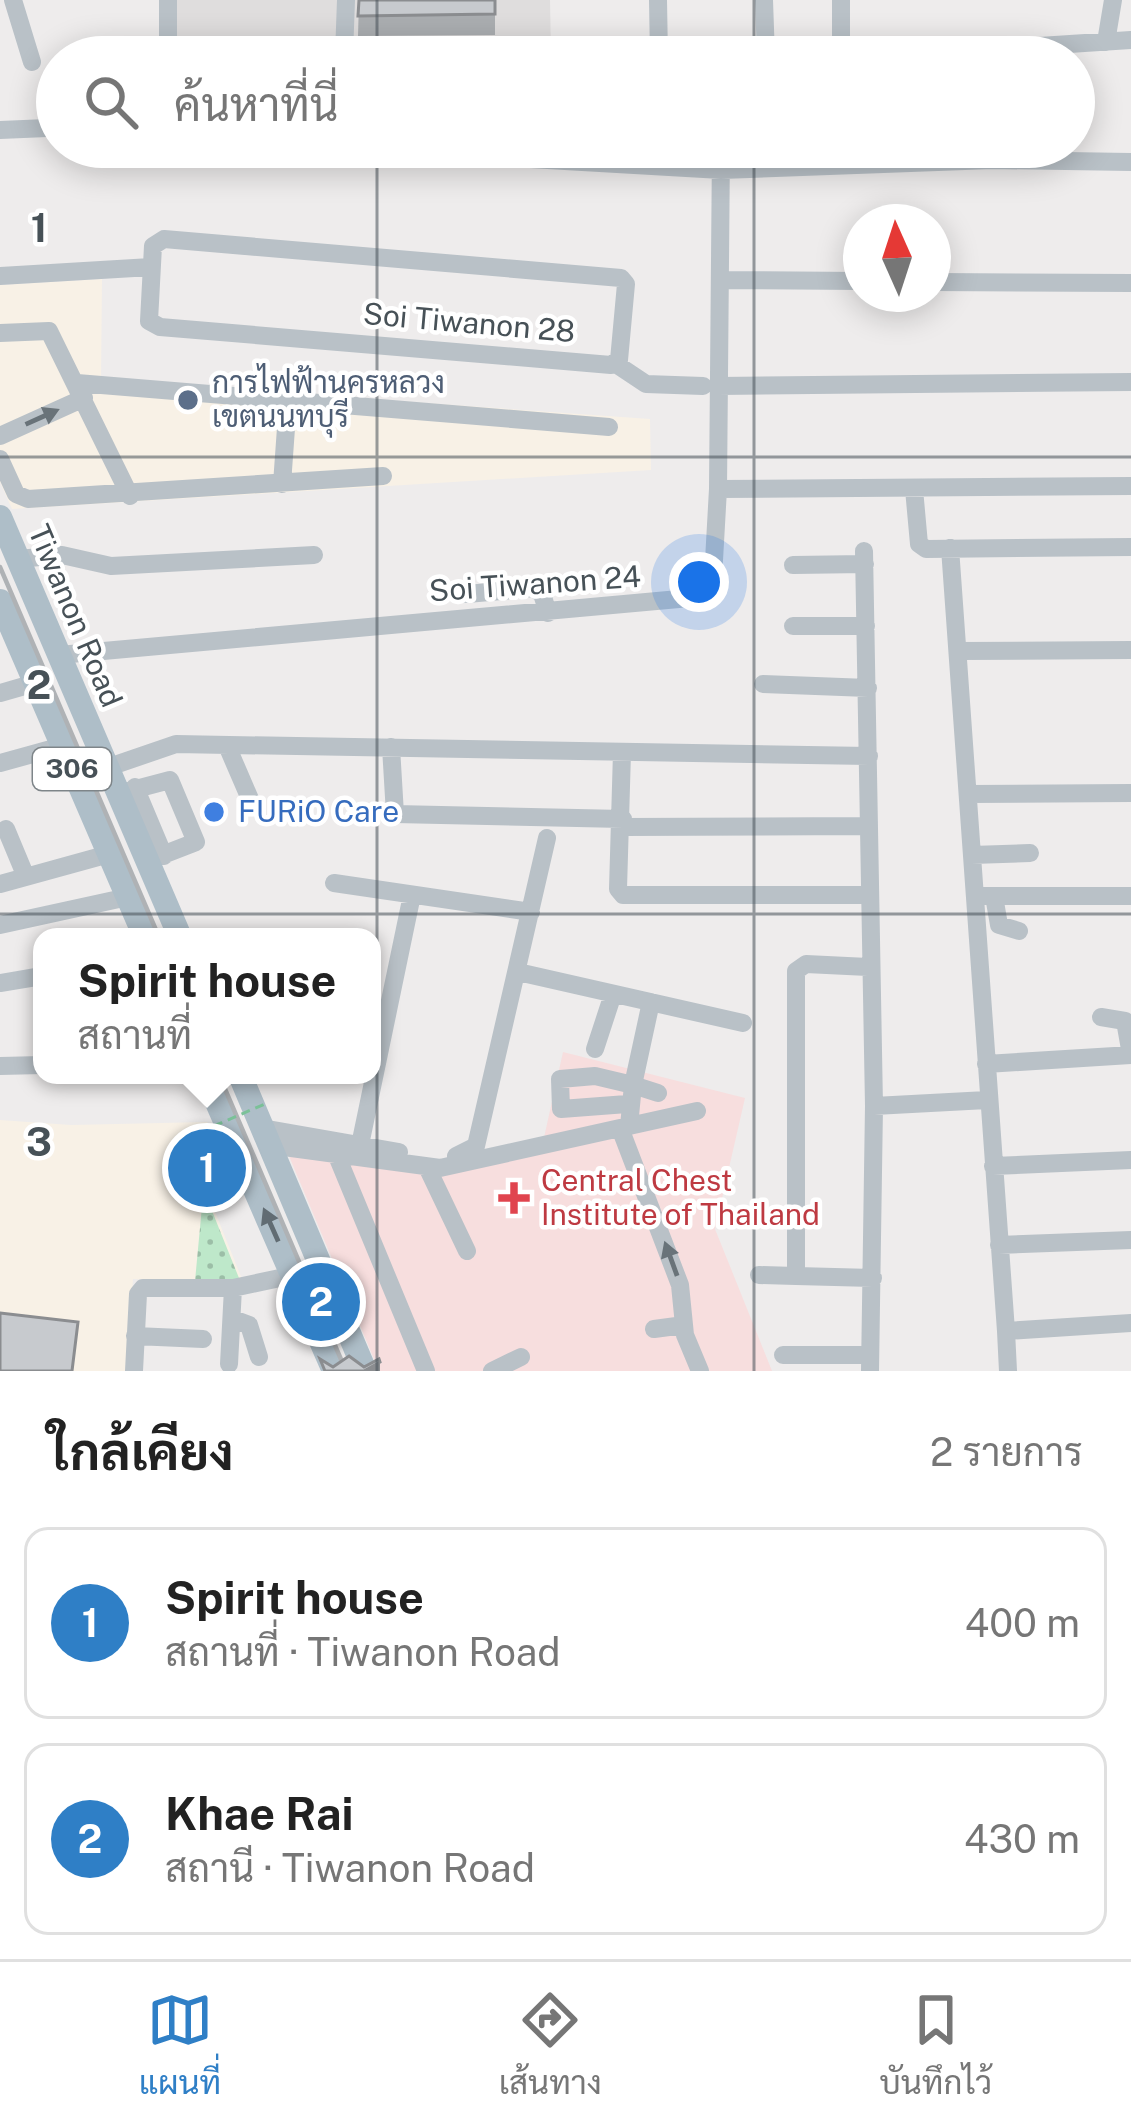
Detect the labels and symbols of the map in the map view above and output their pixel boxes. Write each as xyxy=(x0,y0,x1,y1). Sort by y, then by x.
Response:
north arrow xyxy=(843,204,951,312)
text: 1 xyxy=(31,205,47,251)
street label: Soi Tiwanon 28 xyxy=(362,295,577,349)
place label: การไฟฟ้านครหลวง เขตนนทบุรี xyxy=(212,363,445,438)
marker: การไฟฟ้านครหลวง เขตนนทบุรี xyxy=(175,387,201,413)
one-way arrow xyxy=(25,406,60,426)
street label: Tiwanon Road xyxy=(21,519,131,712)
your location xyxy=(669,552,729,612)
street label: Soi Tiwanon 24 xyxy=(428,558,642,608)
text: 2 xyxy=(27,662,51,708)
road number: 306 xyxy=(33,748,111,790)
place label: FURiO Care xyxy=(238,793,399,829)
marker: FURiO Care xyxy=(201,799,227,825)
text: 3 xyxy=(26,1119,52,1165)
pin: 1 xyxy=(168,1123,246,1213)
place label: Central Chest Institute of Thailand xyxy=(541,1162,820,1232)
marker: Central Chest Institute of Thailand xyxy=(498,1182,530,1214)
one-way arrow xyxy=(261,1207,281,1242)
one-way arrow xyxy=(661,1241,679,1277)
pin: 2 xyxy=(282,1257,360,1347)

